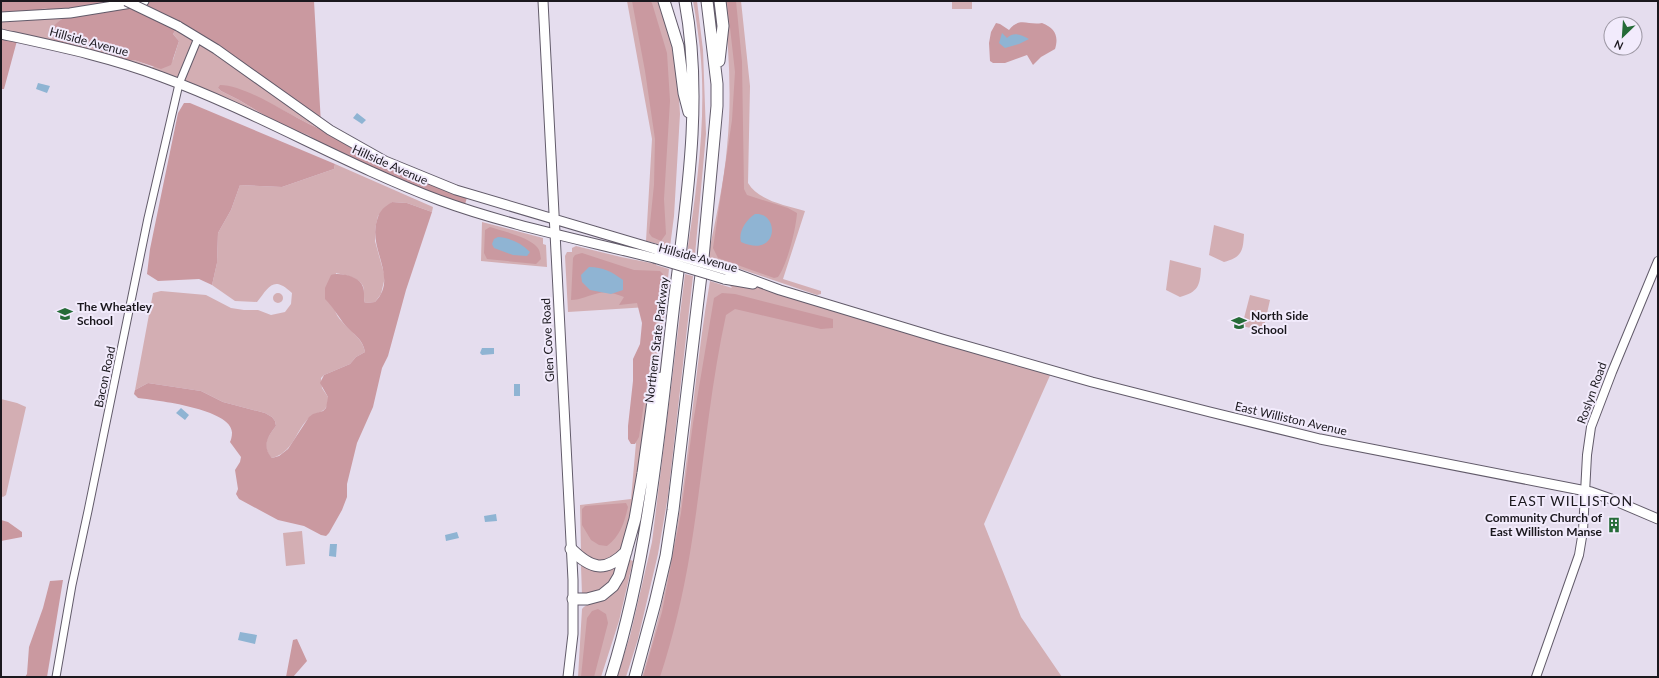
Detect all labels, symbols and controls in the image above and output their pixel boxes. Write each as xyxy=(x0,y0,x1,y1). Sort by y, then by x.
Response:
north arrow xyxy=(1603,16,1643,56)
street label: Hillside Avenue xyxy=(48,24,130,59)
text: N xyxy=(1612,38,1625,53)
street label: Hillside Avenue xyxy=(350,141,430,188)
street label: Hillside Avenue xyxy=(657,240,739,275)
street label: Northern State Parkway xyxy=(641,275,672,404)
street label: Glen Cove Road xyxy=(538,298,557,382)
place label: The Wheatley School xyxy=(77,299,152,328)
school or university icon: The Wheatley School xyxy=(56,305,74,323)
place label: North Side School xyxy=(1251,308,1309,337)
school or university icon: North Side School xyxy=(1230,314,1248,332)
street label: Bacon Road xyxy=(91,345,118,409)
street label: Roslyn Road xyxy=(1573,360,1610,426)
street label: East Williston Avenue xyxy=(1234,398,1349,439)
district label: EAST WILLISTON xyxy=(1509,492,1633,509)
place label: Community Church of East Williston Manse xyxy=(1485,510,1603,539)
building icon: Community Church of East Williston Manse xyxy=(1605,516,1623,534)

